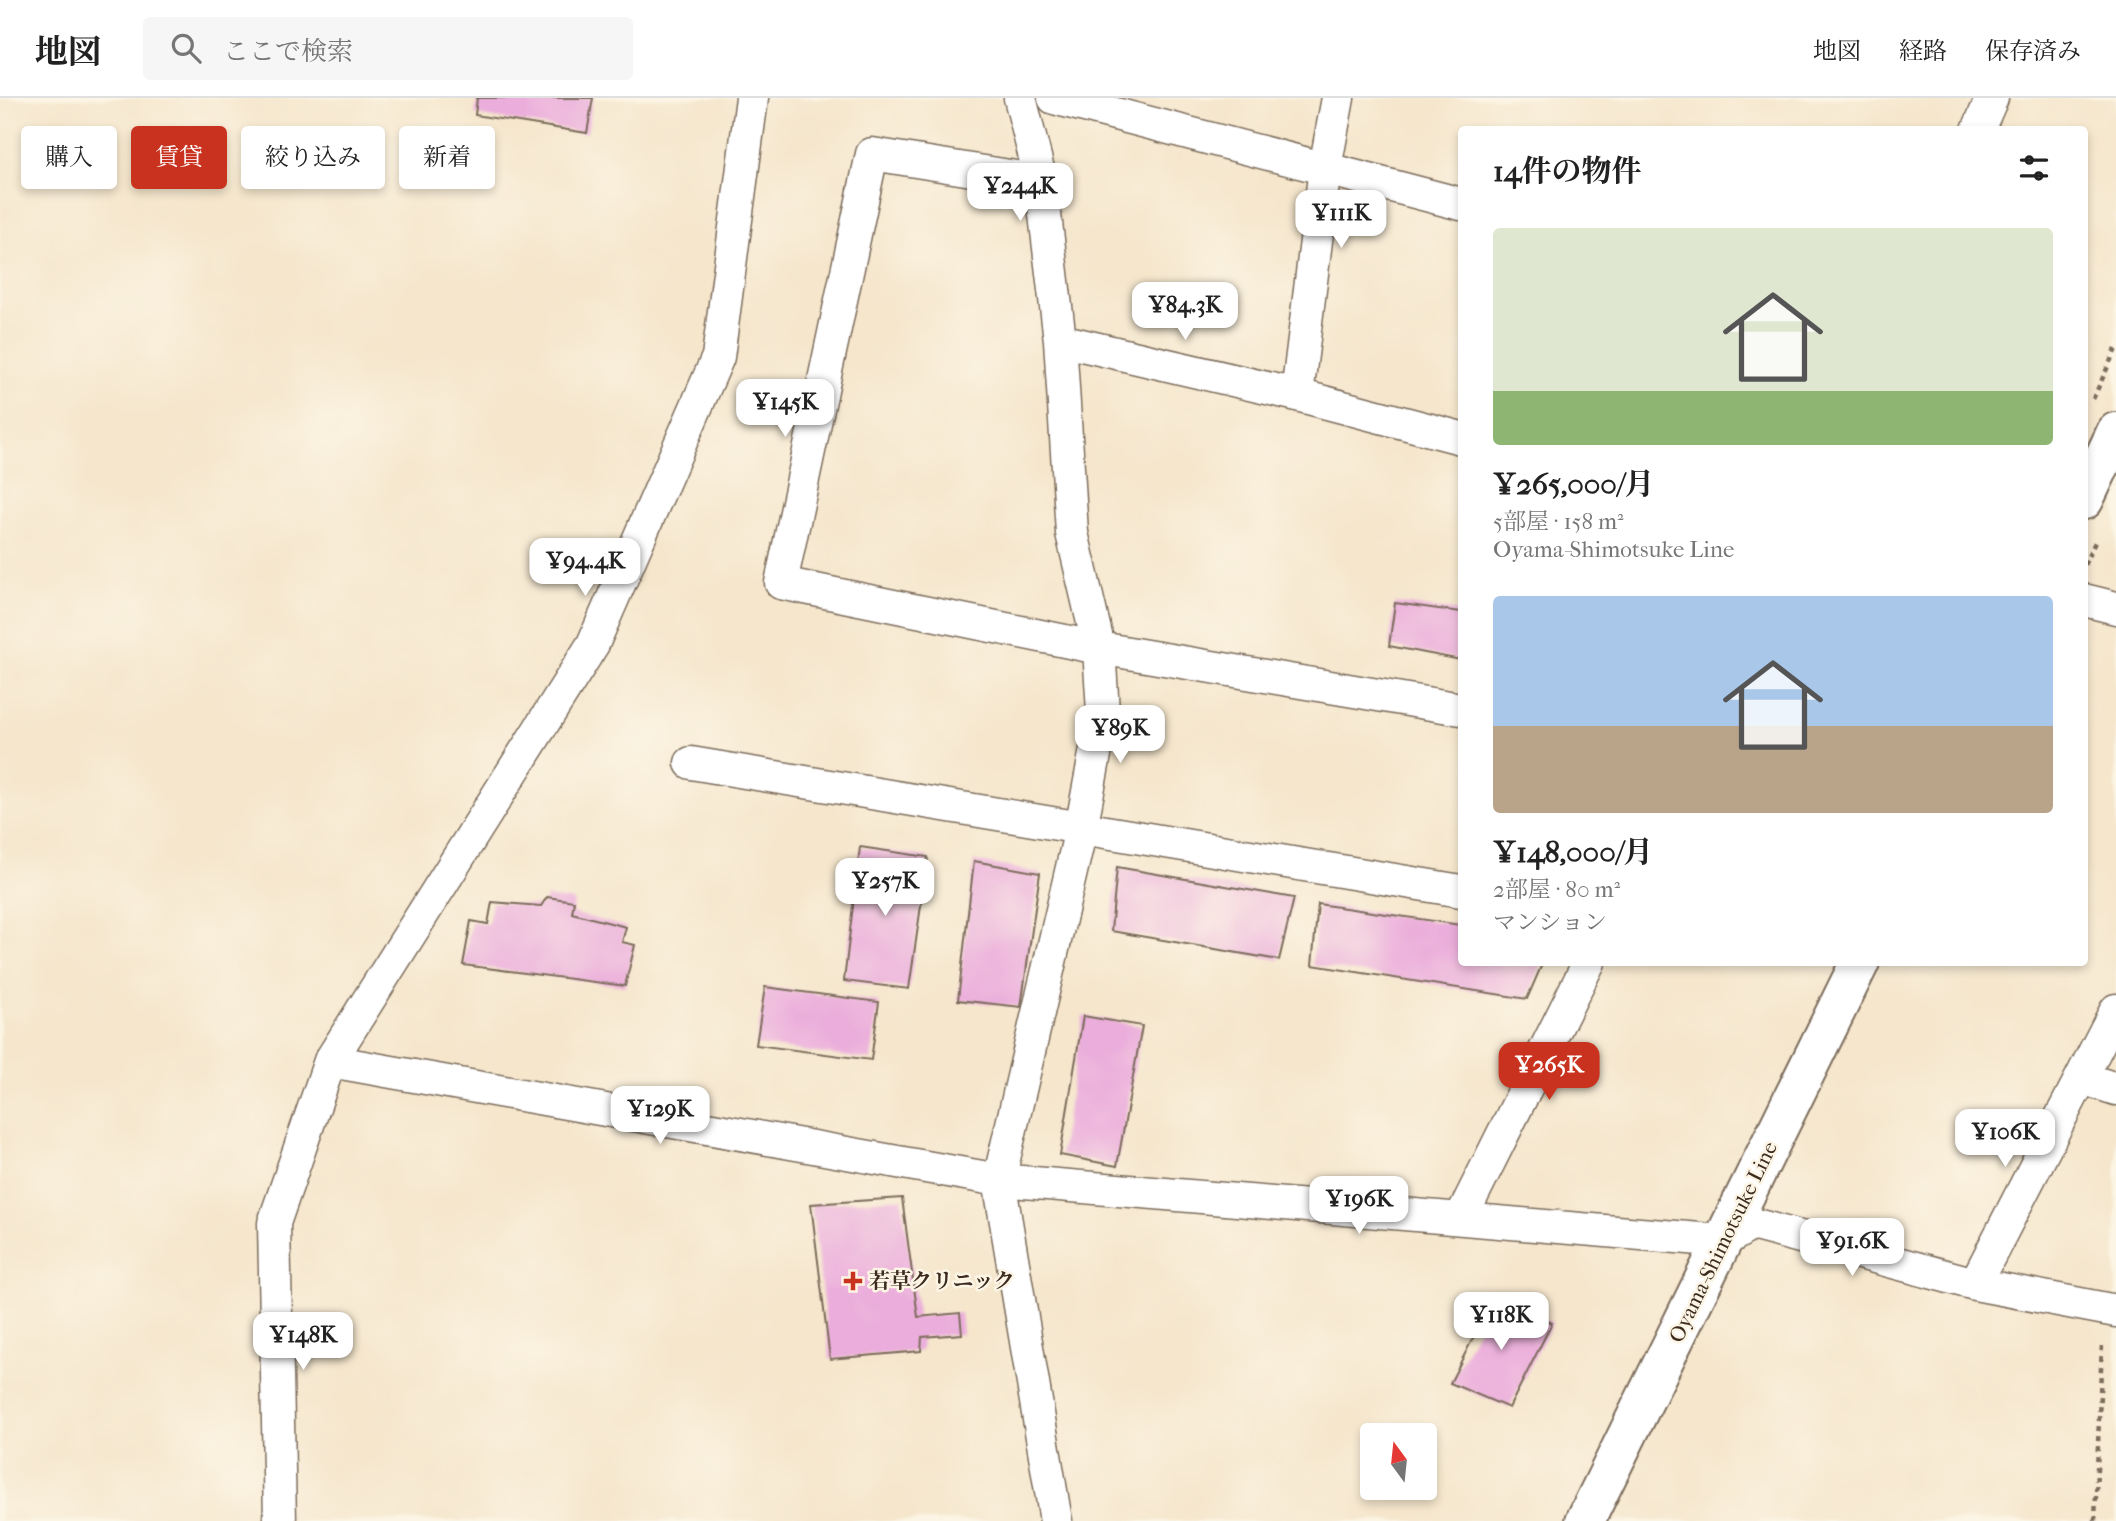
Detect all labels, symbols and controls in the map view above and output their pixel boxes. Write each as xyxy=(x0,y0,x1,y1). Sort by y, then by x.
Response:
search box xyxy=(143,17,633,80)
icon: search xyxy=(167,29,205,67)
text: 地図 xyxy=(35,33,101,72)
text: ここで検索 xyxy=(223,36,353,67)
text: 地図 xyxy=(1813,37,1861,65)
text: 経路 xyxy=(1899,37,1947,65)
text: 保存済み xyxy=(1985,37,2081,65)
chip: 購入 xyxy=(21,126,117,189)
chip: 賃貸 xyxy=(131,126,227,189)
chip: 絞り込み xyxy=(241,126,385,189)
chip: 新着 xyxy=(399,126,495,189)
icon: filters xyxy=(2015,149,2053,187)
text: 14件の物件 xyxy=(1493,154,1641,189)
pin: ¥244K xyxy=(971,164,1069,223)
text: ¥244K xyxy=(983,172,1057,199)
pin: ¥111K xyxy=(1292,190,1390,250)
text: ¥111K xyxy=(1311,199,1371,226)
icon: home xyxy=(1710,274,1836,400)
pin: ¥84.3K xyxy=(1128,282,1242,342)
text: ¥84.3K xyxy=(1148,291,1222,318)
pin: ¥145K xyxy=(736,380,834,439)
text: ¥145K xyxy=(752,388,818,415)
text: ¥265,000/月 xyxy=(1493,467,1654,502)
text: 5部屋 · 158 m² xyxy=(1493,508,1624,535)
text: Oyama-Shimotsuke Line xyxy=(1493,536,1734,563)
pin: ¥94.4K xyxy=(528,538,642,598)
text: ¥94.4K xyxy=(545,547,625,574)
icon: home xyxy=(1710,642,1836,768)
pin: ¥89K xyxy=(1079,706,1161,765)
text: ¥89K xyxy=(1091,714,1149,741)
text: ¥148,000/月 xyxy=(1493,835,1653,870)
pin: ¥257K xyxy=(836,858,934,918)
text: ¥257K xyxy=(851,867,919,894)
text: 2部屋 · 80 m² xyxy=(1493,876,1620,903)
text: マンション xyxy=(1493,909,1607,936)
pin: ¥265K xyxy=(1500,1042,1598,1102)
text: ¥265K xyxy=(1515,1051,1583,1078)
pin: ¥129K xyxy=(611,1086,709,1146)
text: ¥129K xyxy=(627,1095,693,1122)
pin: ¥106K xyxy=(1956,1110,2054,1169)
text: ¥106K xyxy=(1971,1118,2039,1145)
street label: Oyama-Shimotsuke Line xyxy=(1664,1138,1782,1346)
pin: ¥196K xyxy=(1310,1176,1408,1236)
text: ¥196K xyxy=(1325,1185,1393,1212)
pin: ¥91.6K xyxy=(1795,1218,1909,1278)
text: ¥91.6K xyxy=(1816,1227,1888,1254)
place label: 若草クリニック xyxy=(869,1269,1015,1293)
marker: 若草クリニック xyxy=(843,1271,863,1291)
pin: ¥118K xyxy=(1452,1292,1550,1352)
text: ¥118K xyxy=(1470,1301,1532,1328)
pin: ¥148K xyxy=(254,1312,352,1372)
text: ¥148K xyxy=(269,1321,337,1348)
north arrow xyxy=(1360,1423,1437,1500)
map controls xyxy=(1360,1423,1437,1500)

